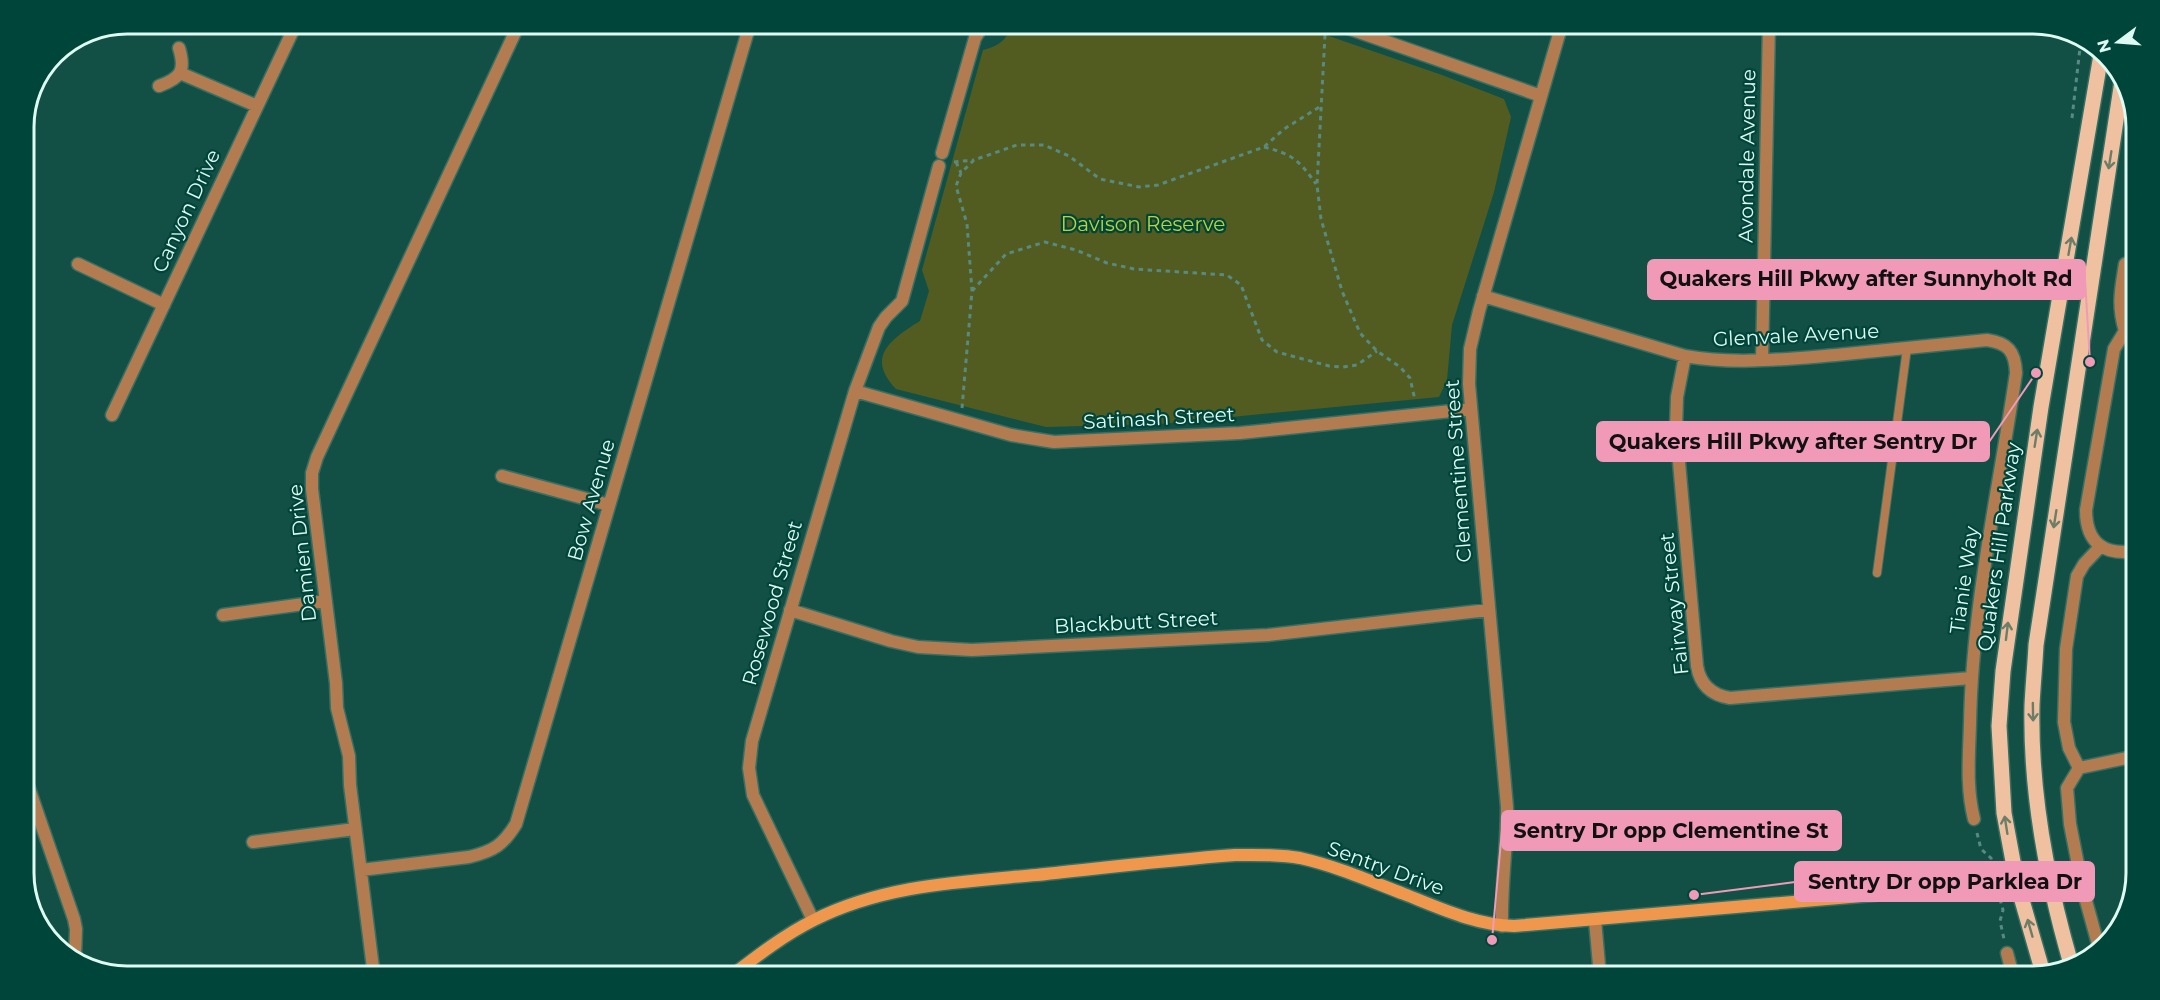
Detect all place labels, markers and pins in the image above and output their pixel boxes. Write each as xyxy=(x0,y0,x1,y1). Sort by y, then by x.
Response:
callout: Quakers Hill Pkwy after Sunnyholt Rd xyxy=(1648,260,2085,299)
callout: Quakers Hill Pkwy after Sentry Dr xyxy=(1597,422,1989,461)
callout: Sentry Dr opp Clementine St xyxy=(1502,811,1841,850)
callout: Sentry Dr opp Parklea Dr xyxy=(1795,862,2094,901)

